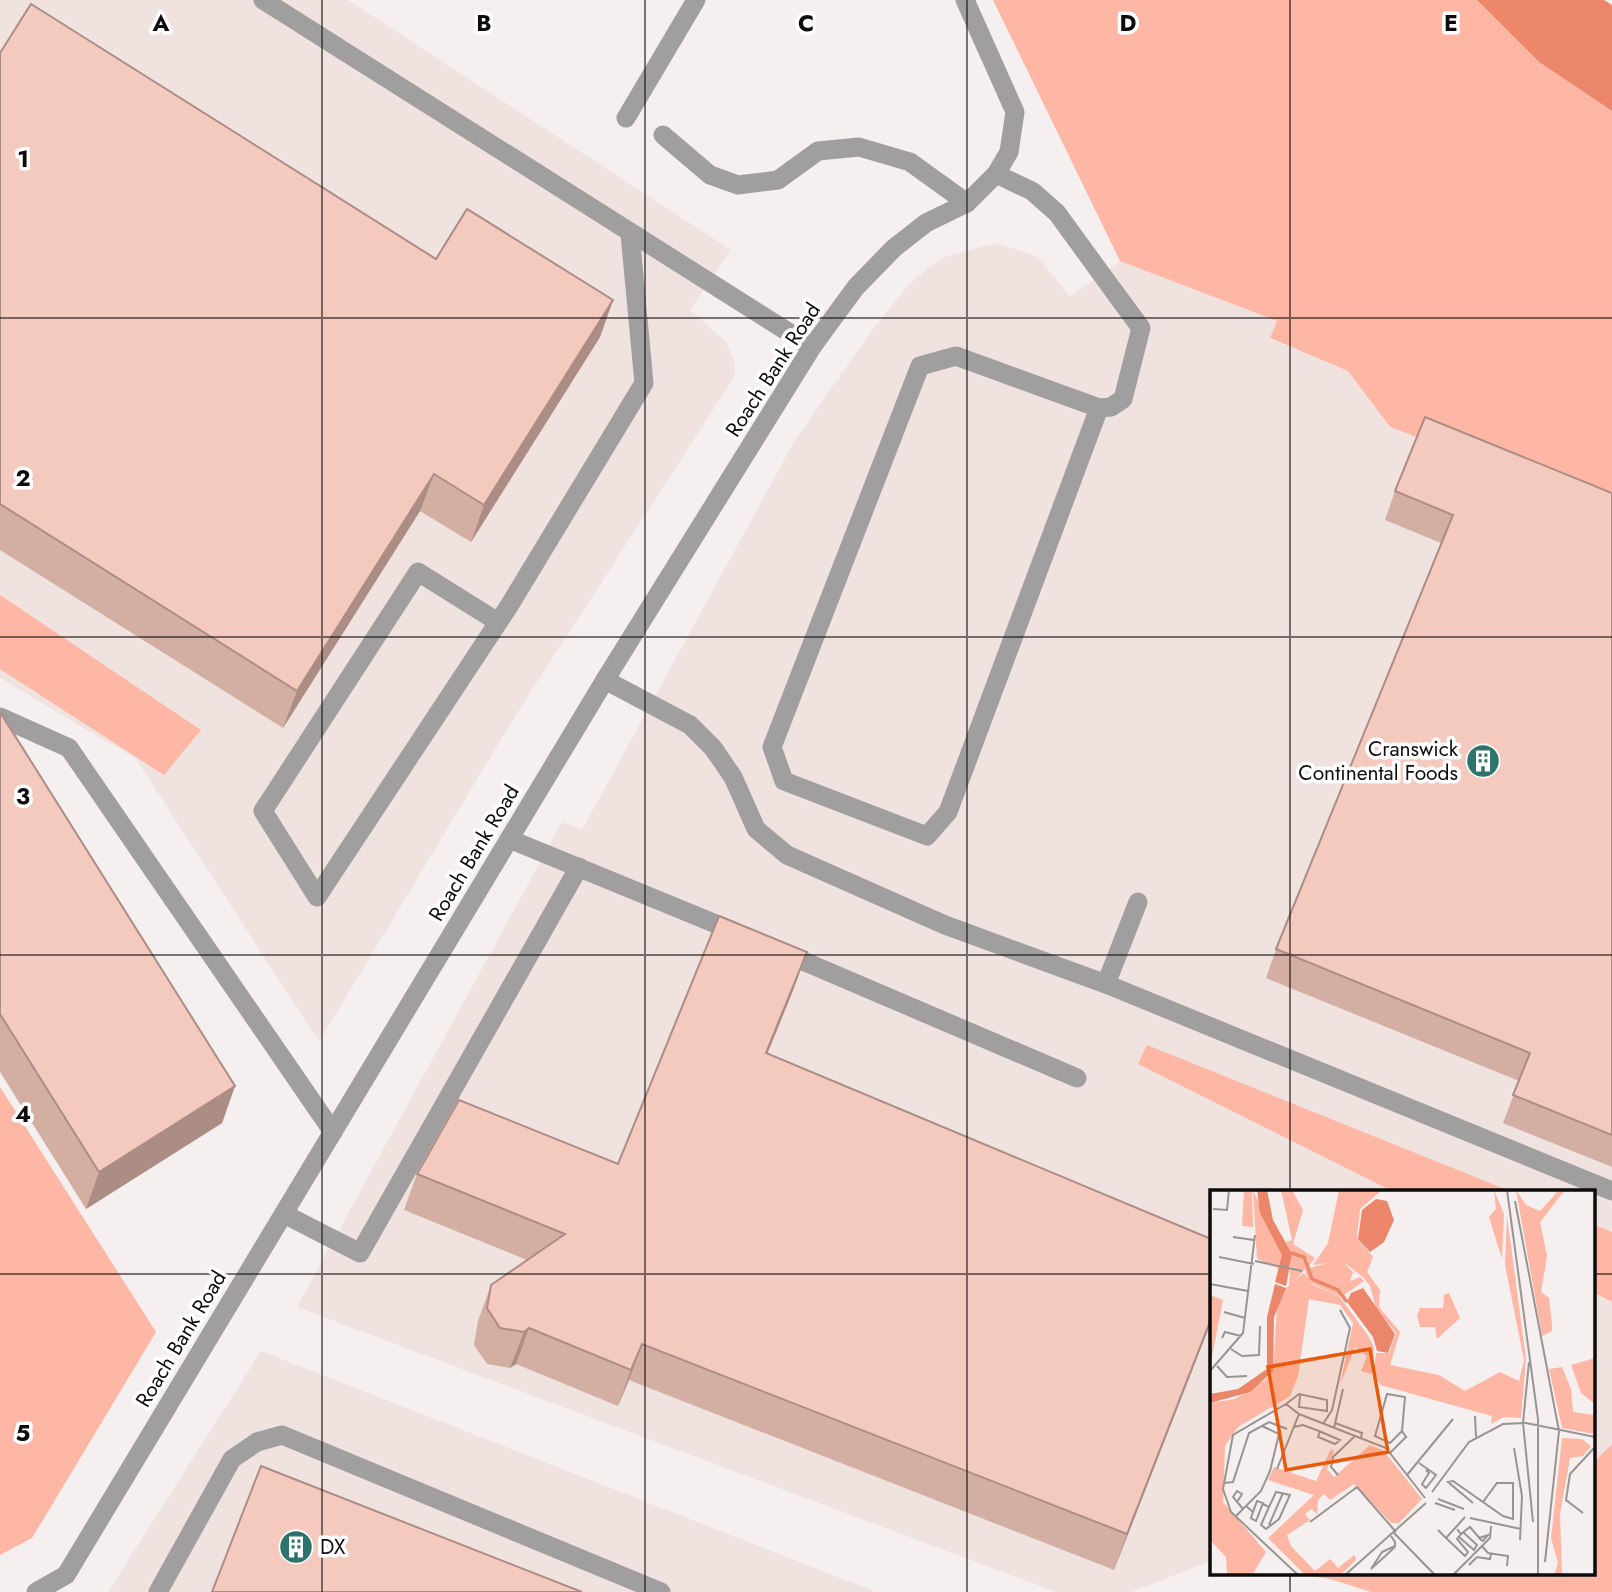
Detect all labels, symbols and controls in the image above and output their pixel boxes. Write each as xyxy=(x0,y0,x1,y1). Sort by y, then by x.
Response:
text: A xyxy=(152,6,170,40)
text: B xyxy=(476,6,492,40)
text: C xyxy=(798,6,814,40)
text: D xyxy=(1120,6,1137,40)
text: E xyxy=(1444,6,1458,40)
text: 1 xyxy=(17,142,29,176)
street label: Roach Bank Road xyxy=(718,297,828,443)
text: 2 xyxy=(15,461,31,495)
place label: Cranswick Continental Foods xyxy=(1298,734,1459,788)
building icon: Cranswick Continental Foods xyxy=(1464,742,1502,780)
text: 3 xyxy=(16,779,30,813)
street label: Roach Bank Road xyxy=(421,779,527,927)
text: 4 xyxy=(15,1097,31,1131)
inset map xyxy=(1210,1190,1594,1574)
street label: Roach Bank Road xyxy=(128,1265,234,1413)
text: 5 xyxy=(16,1416,30,1450)
building icon: DX xyxy=(277,1528,315,1566)
place label: DX xyxy=(320,1532,346,1562)

